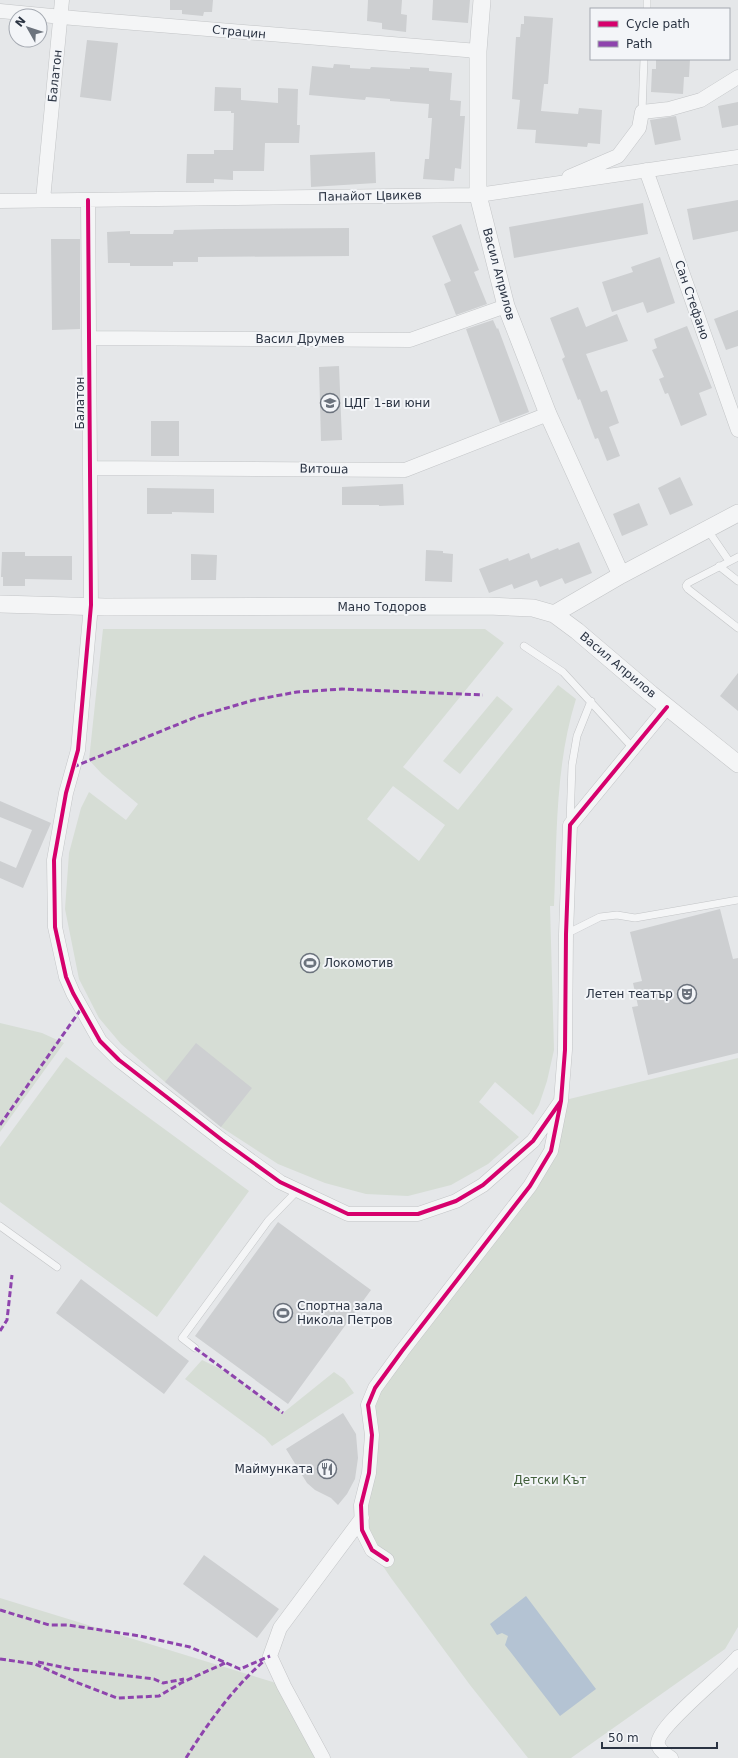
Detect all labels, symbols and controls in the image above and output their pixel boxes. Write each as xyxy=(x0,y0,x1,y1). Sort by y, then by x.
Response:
north arrow xyxy=(8,8,48,48)
legend xyxy=(590,8,730,60)
text: N xyxy=(13,14,29,30)
text: Cycle path xyxy=(626,17,690,31)
street label: Страцин xyxy=(211,23,267,41)
text: Path xyxy=(626,37,652,51)
street label: Балатон xyxy=(45,49,65,103)
street label: Панайот Цвикев xyxy=(318,188,422,204)
street label: Васил Априлов xyxy=(480,226,518,322)
street label: Сан Стефано xyxy=(672,259,712,341)
street label: Васил Друмев xyxy=(255,332,345,346)
street label: Балатон xyxy=(73,377,87,429)
school or university icon: ЦДГ 1-ви юни xyxy=(319,392,341,414)
place label: ЦДГ 1-ви юни xyxy=(344,396,430,410)
street label: Витоша xyxy=(300,462,348,476)
street label: Мано Тодоров xyxy=(337,600,427,614)
street label: Васил Априлов xyxy=(577,629,659,701)
sports icon: Локомотив xyxy=(299,952,321,974)
place label: Локомотив xyxy=(324,956,393,970)
theatre icon: Летен театър xyxy=(676,983,698,1005)
place label: Летен театър xyxy=(586,987,673,1001)
place label: Спортна зала Никола Петров xyxy=(297,1299,393,1327)
sports icon: Спортна зала Никола Петров xyxy=(272,1302,294,1324)
restaurant icon: Маймунката xyxy=(316,1458,338,1480)
place label: Маймунката xyxy=(235,1462,313,1476)
park label: Детски Кът xyxy=(513,1473,587,1487)
scale bar xyxy=(602,1724,717,1750)
text: 50 m xyxy=(608,1731,639,1745)

